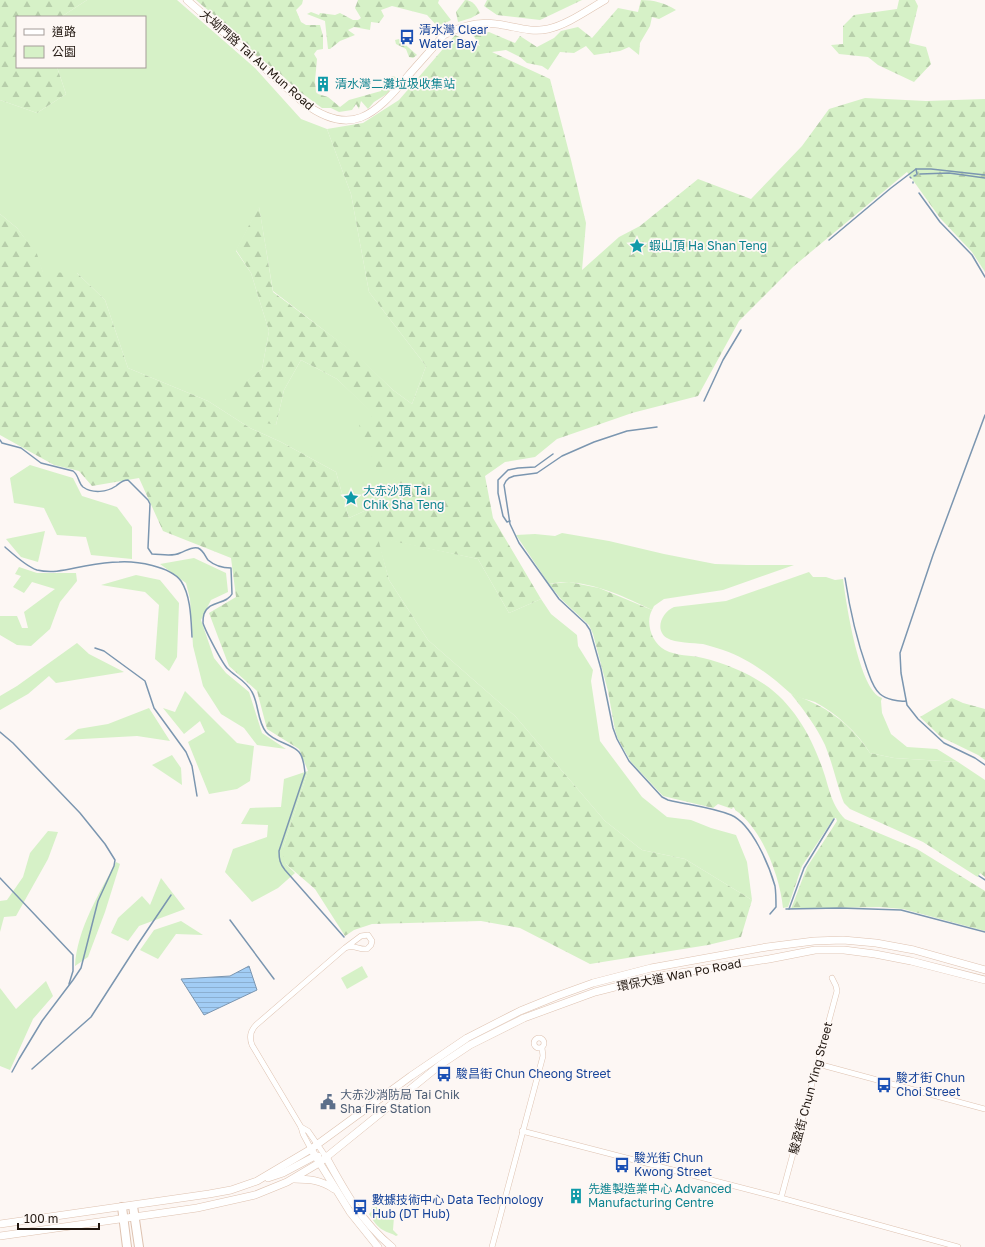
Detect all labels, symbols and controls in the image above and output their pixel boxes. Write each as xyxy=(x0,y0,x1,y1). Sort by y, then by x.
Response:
street label: 大坳門路 Tai Au Mun Road xyxy=(197,6,317,113)
legend xyxy=(16,16,146,68)
place label: 清水灣 Clear Water Bay xyxy=(419,22,489,51)
text: 道路 xyxy=(52,24,76,39)
bus stop icon: 清水灣 Clear Water Bay xyxy=(398,28,416,46)
text: 公園 xyxy=(52,44,76,59)
building icon: 清水灣二灘垃圾收集站 xyxy=(314,75,332,93)
place label: 清水灣二灘垃圾收集站 xyxy=(335,76,455,91)
place icon: 蝦山頂 Ha Shan Teng xyxy=(628,237,646,255)
place label: 蝦山頂 Ha Shan Teng xyxy=(649,238,767,253)
place label: 大赤沙頂 Tai Chik Sha Teng xyxy=(363,483,444,512)
place icon: 大赤沙頂 Tai Chik Sha Teng xyxy=(342,489,360,507)
street label: 環保大道 Wan Po Road xyxy=(615,955,742,994)
street label: 駿盈街 Chun Ying Street xyxy=(786,1020,835,1156)
bus stop icon: 駿昌街 Chun Cheong Street xyxy=(435,1065,453,1083)
place label: 駿昌街 Chun Cheong Street xyxy=(456,1066,611,1081)
place label: 駿才街 Chun Choi Street xyxy=(896,1070,965,1099)
bus stop icon: 駿才街 Chun Choi Street xyxy=(875,1076,893,1094)
place label: 大赤沙消防局 Tai Chik Sha Fire Station xyxy=(340,1087,460,1116)
public building icon: 大赤沙消防局 Tai Chik Sha Fire Station xyxy=(319,1093,337,1111)
place label: 駿光街 Chun Kwong Street xyxy=(634,1150,712,1179)
bus stop icon: 駿光街 Chun Kwong Street xyxy=(613,1156,631,1174)
place label: 先進製造業中心 Advanced Manufacturing Centre xyxy=(588,1181,732,1210)
building icon: 先進製造業中心 Advanced Manufacturing Centre xyxy=(567,1187,585,1205)
place label: 數據技術中心 Data Technology Hub (DT Hub) xyxy=(372,1192,544,1221)
bus stop icon: 數據技術中心 Data Technology Hub (DT Hub) xyxy=(351,1198,369,1216)
scale bar xyxy=(18,1205,99,1231)
text: 100 m xyxy=(24,1211,58,1226)

